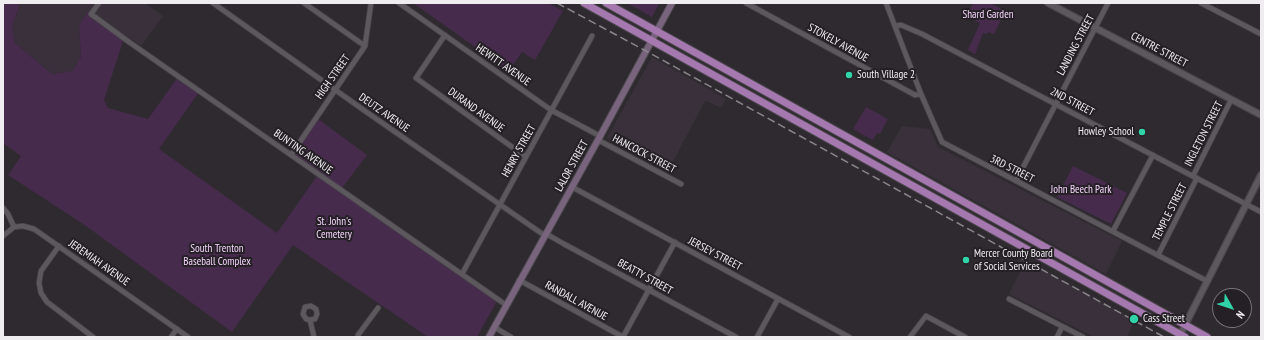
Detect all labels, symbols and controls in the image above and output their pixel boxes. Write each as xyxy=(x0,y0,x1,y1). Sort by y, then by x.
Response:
park label: Shard Garden xyxy=(962,8,1014,22)
street label: LANDING STREET xyxy=(1054,12,1098,78)
street label: STOKELY AVENUE xyxy=(805,21,871,65)
street label: CENTRE STREET xyxy=(1128,30,1190,70)
street label: HEWITT AVENUE xyxy=(473,41,533,89)
street label: HIGH STREET xyxy=(313,52,353,102)
place label: South Village 2 xyxy=(857,68,915,82)
marker: South Village 2 xyxy=(844,70,854,80)
street label: DURAND AVENUE xyxy=(445,85,507,135)
street label: 2ND STREET xyxy=(1048,85,1096,119)
street label: DEUTZ AVENUE xyxy=(356,91,412,135)
street label: INGLETON STREET xyxy=(1182,99,1226,169)
street label: HENRY STREET xyxy=(499,122,539,180)
place label: Howley School xyxy=(1078,125,1134,139)
street label: BUNTING AVENUE xyxy=(271,127,335,177)
marker: Howley School xyxy=(1137,127,1147,137)
street label: HANCOCK STREET xyxy=(610,132,678,176)
street label: LALOR STREET xyxy=(552,138,592,194)
street label: 3RD STREET xyxy=(988,152,1036,186)
street label: TEMPLE STREET xyxy=(1150,181,1190,243)
park label: John Beech Park xyxy=(1051,183,1111,197)
park label: St. John's Cemetery xyxy=(316,215,352,241)
street label: JERSEY STREET xyxy=(686,234,744,274)
street label: JEREMIAH AVENUE xyxy=(66,237,132,289)
park label: South Trenton Baseball Complex xyxy=(183,242,251,268)
place label: Mercer County Board of Social Services xyxy=(974,247,1053,273)
marker: Mercer County Board of Social Services xyxy=(961,255,971,265)
street label: BEATTY STREET xyxy=(615,256,675,298)
street label: RANDALL AVENUE xyxy=(542,278,610,324)
north arrow xyxy=(1212,288,1252,328)
text: N xyxy=(1233,308,1248,322)
place label: Cass Street xyxy=(1143,312,1185,326)
marker: Cass Street xyxy=(1128,313,1140,325)

